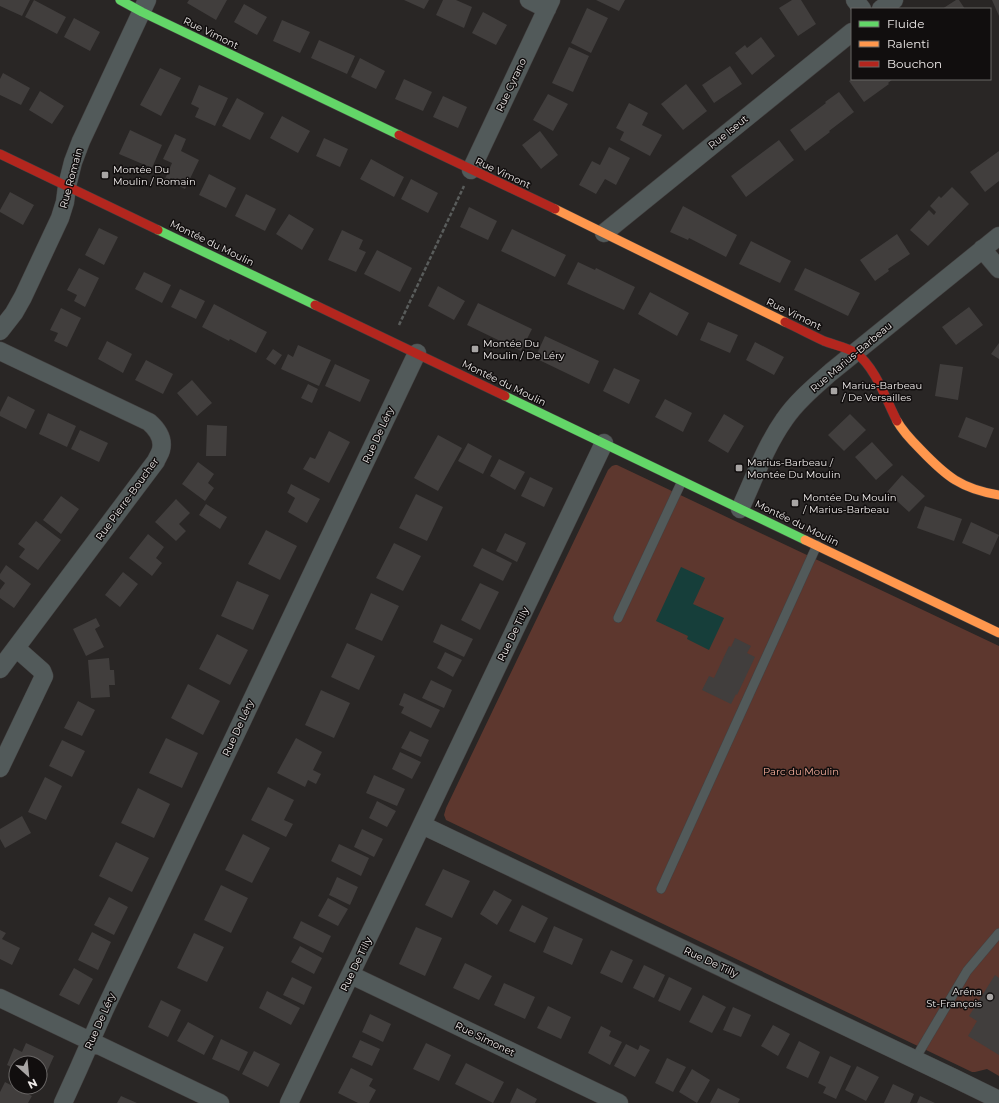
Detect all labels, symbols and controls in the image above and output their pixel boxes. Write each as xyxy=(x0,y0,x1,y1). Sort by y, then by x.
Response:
legend xyxy=(851,8,991,80)
street label: Rue Vimont xyxy=(181,14,241,52)
text: Fluide xyxy=(887,16,925,31)
text: Ralenti xyxy=(887,36,929,51)
street label: Rue Cyrano xyxy=(493,56,529,114)
text: Bouchon xyxy=(887,56,942,71)
street label: Rue Iseut xyxy=(706,112,750,152)
street label: Rue Romain xyxy=(57,146,85,210)
street label: Rue Vimont xyxy=(473,154,533,192)
place label: Montée Du Moulin / Romain xyxy=(113,163,196,188)
marker: Montée Du Moulin / Romain xyxy=(100,170,110,180)
street label: Montée du Moulin xyxy=(168,217,256,269)
street label: Rue Vimont xyxy=(764,295,824,333)
street label: Rue Marius-Barbeau xyxy=(807,319,895,395)
place label: Montée Du Moulin / De Léry xyxy=(483,337,565,362)
marker: Montée Du Moulin / De Léry xyxy=(470,344,480,354)
street label: Montée du Moulin xyxy=(460,357,548,409)
place label: Marius-Barbeau / De Versailles xyxy=(841,379,922,404)
marker: Marius-Barbeau / De Versailles xyxy=(829,386,839,396)
street label: Rue De Léry xyxy=(359,404,397,465)
street label: Rue Pierre-Boucher xyxy=(93,455,161,543)
place label: Marius-Barbeau / Montée Du Moulin xyxy=(747,456,840,481)
marker: Marius-Barbeau / Montée Du Moulin xyxy=(734,463,744,473)
place label: Montée Du Moulin / Marius-Barbeau xyxy=(802,491,896,516)
street label: Montée du Moulin xyxy=(753,497,841,549)
marker: Montée Du Moulin / Marius-Barbeau xyxy=(790,498,800,508)
street label: Rue De Tilly xyxy=(494,604,532,663)
street label: Rue De Léry xyxy=(219,697,257,758)
park label: Parc du Moulin xyxy=(763,765,839,778)
street label: Rue De Tilly xyxy=(337,934,375,993)
street label: Rue De Tilly xyxy=(682,944,741,981)
place label: Aréna St-François xyxy=(926,985,982,1010)
street label: Rue De Léry xyxy=(82,990,119,1051)
marker: Aréna St-François xyxy=(985,992,995,1002)
street label: Rue Simonet xyxy=(453,1019,517,1059)
north arrow xyxy=(8,1055,48,1095)
text: N xyxy=(25,1076,40,1092)

